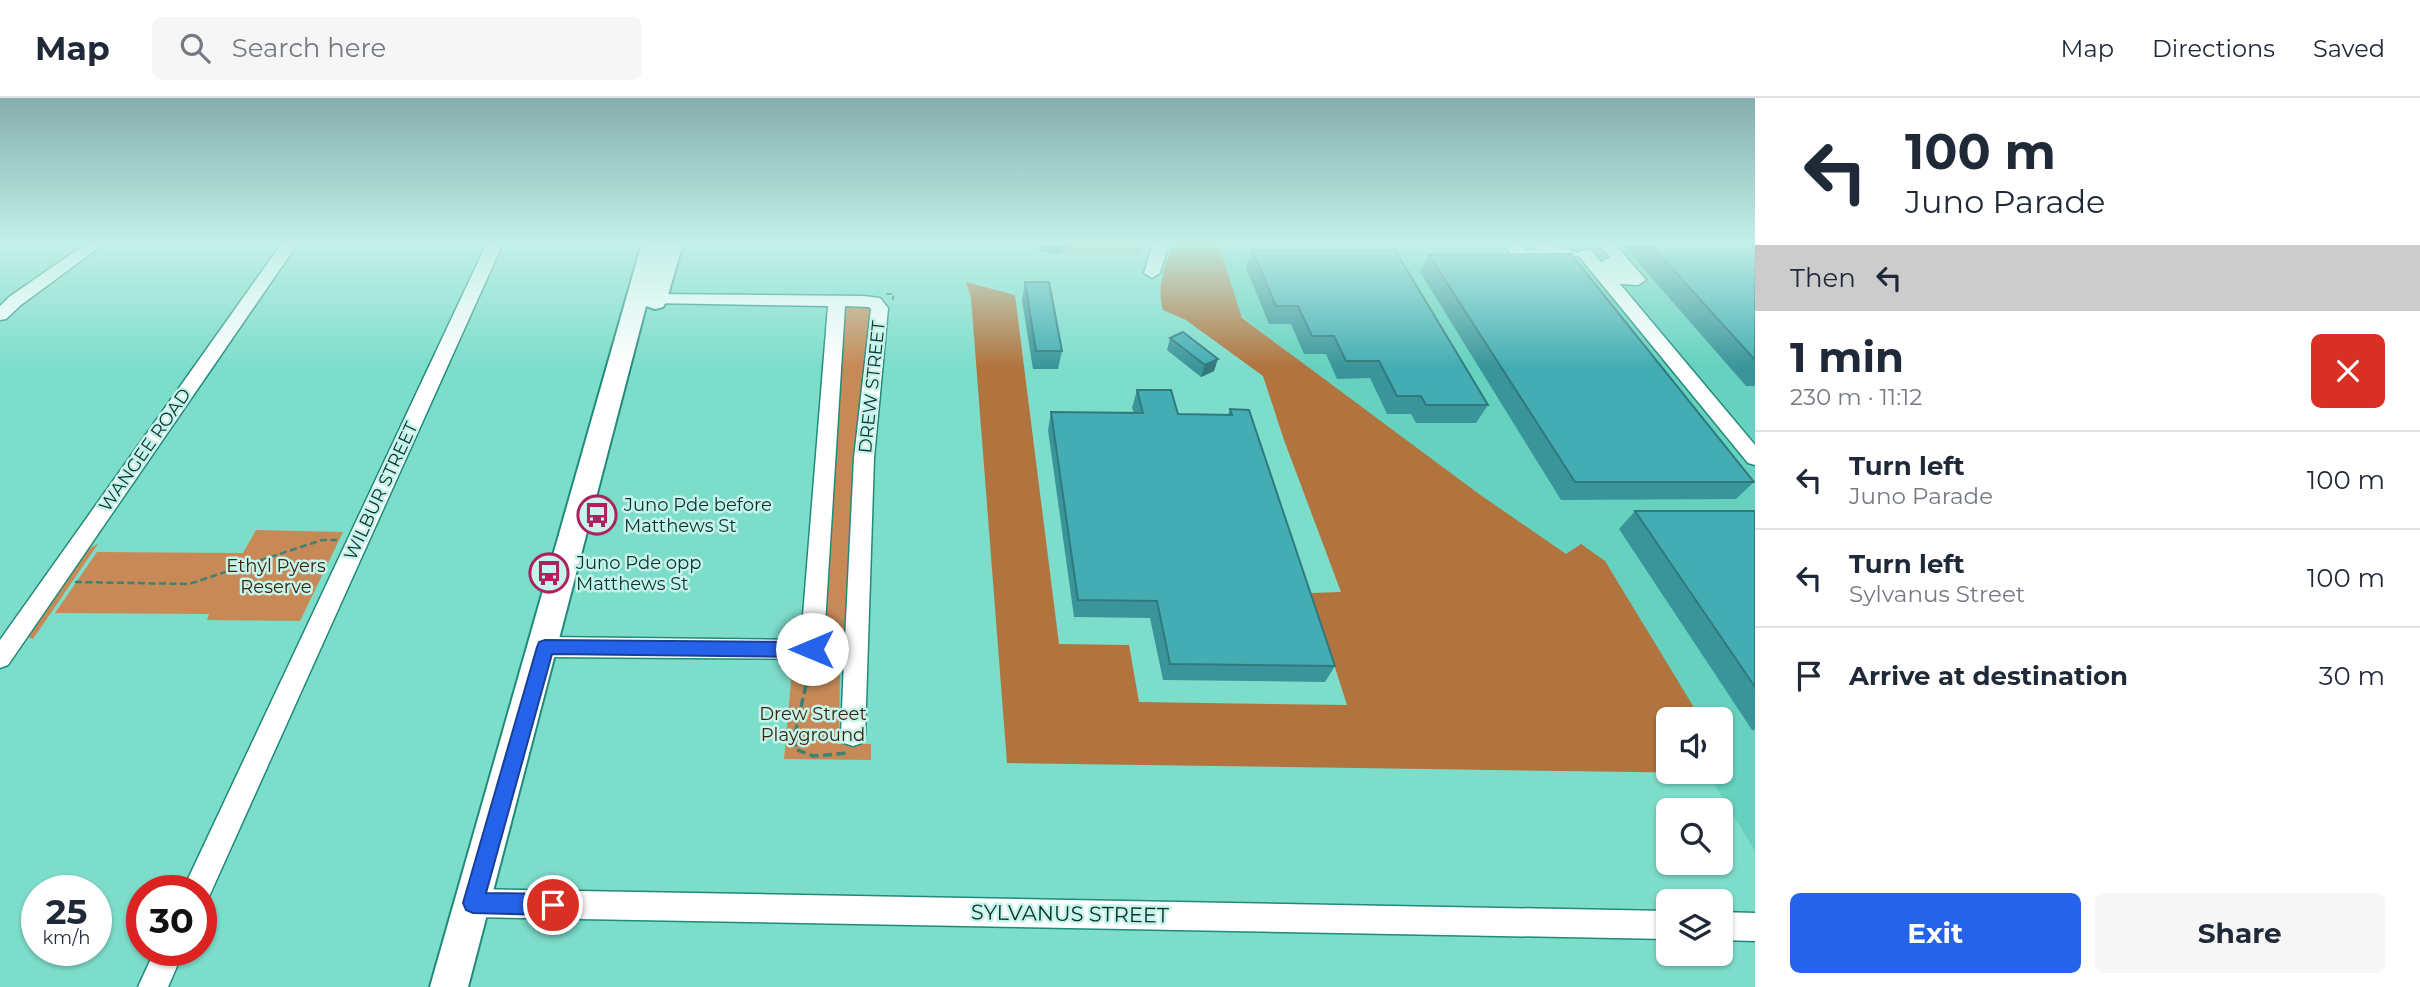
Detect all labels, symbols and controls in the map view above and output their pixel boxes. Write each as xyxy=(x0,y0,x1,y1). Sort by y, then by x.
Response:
search box xyxy=(152,17,642,80)
text: Map xyxy=(35,28,110,68)
icon: search xyxy=(176,29,214,67)
text: Search here xyxy=(232,32,386,64)
text: Map xyxy=(2061,34,2114,63)
text: Directions xyxy=(2152,34,2275,63)
text: Saved xyxy=(2313,34,2385,63)
text: 100 m xyxy=(1905,122,2056,181)
icon: left xyxy=(1790,126,1881,217)
text: Juno Parade xyxy=(1905,182,2105,221)
icon: left xyxy=(1870,259,1908,297)
text: Then xyxy=(1790,262,1856,294)
street label: DREW STREET xyxy=(854,319,890,454)
text: 1 min xyxy=(1790,331,1904,383)
button: close xyxy=(2311,334,2385,408)
text: 230 m · 11:12 xyxy=(1790,383,1922,411)
street label: WANGEE ROAD xyxy=(94,384,196,516)
street label: WILBUR STREET xyxy=(339,418,423,564)
text: Turn left xyxy=(1849,450,1965,482)
icon: left xyxy=(1790,461,1828,499)
text: 100 m xyxy=(2307,464,2385,496)
text: Juno Parade xyxy=(1849,482,1993,510)
bus stop icon: Juno Pde before Matthews St xyxy=(576,494,618,536)
place label: Juno Pde before Matthews St xyxy=(623,494,772,537)
text: Turn left xyxy=(1849,548,1965,580)
bus stop icon: Juno Pde opp Matthews St xyxy=(528,552,570,594)
place label: Juno Pde opp Matthews St xyxy=(575,552,701,595)
park label: Ethyl Pyers Reserve xyxy=(226,555,326,598)
icon: left xyxy=(1790,559,1828,597)
text: 100 m xyxy=(2307,562,2385,594)
text: Sylvanus Street xyxy=(1849,580,2025,608)
position arrow xyxy=(775,612,849,686)
icon: arrive xyxy=(1790,657,1828,695)
text: Arrive at destination xyxy=(1849,660,2128,692)
text: 30 m xyxy=(2319,660,2385,692)
park label: Drew Street Playground xyxy=(759,703,867,746)
map controls xyxy=(1656,707,1733,966)
button: sound xyxy=(1656,707,1733,784)
button: search xyxy=(1656,798,1733,875)
speed limit sign: 30 xyxy=(126,875,217,966)
pin xyxy=(523,875,583,935)
icon: arrive xyxy=(534,886,572,924)
button: layers xyxy=(1656,889,1733,966)
text: 25 xyxy=(46,890,87,933)
button: Exit xyxy=(1790,893,2081,973)
button: Share xyxy=(2095,893,2385,973)
street label: SYLVANUS STREET xyxy=(971,899,1169,928)
text: km/h xyxy=(42,927,91,949)

